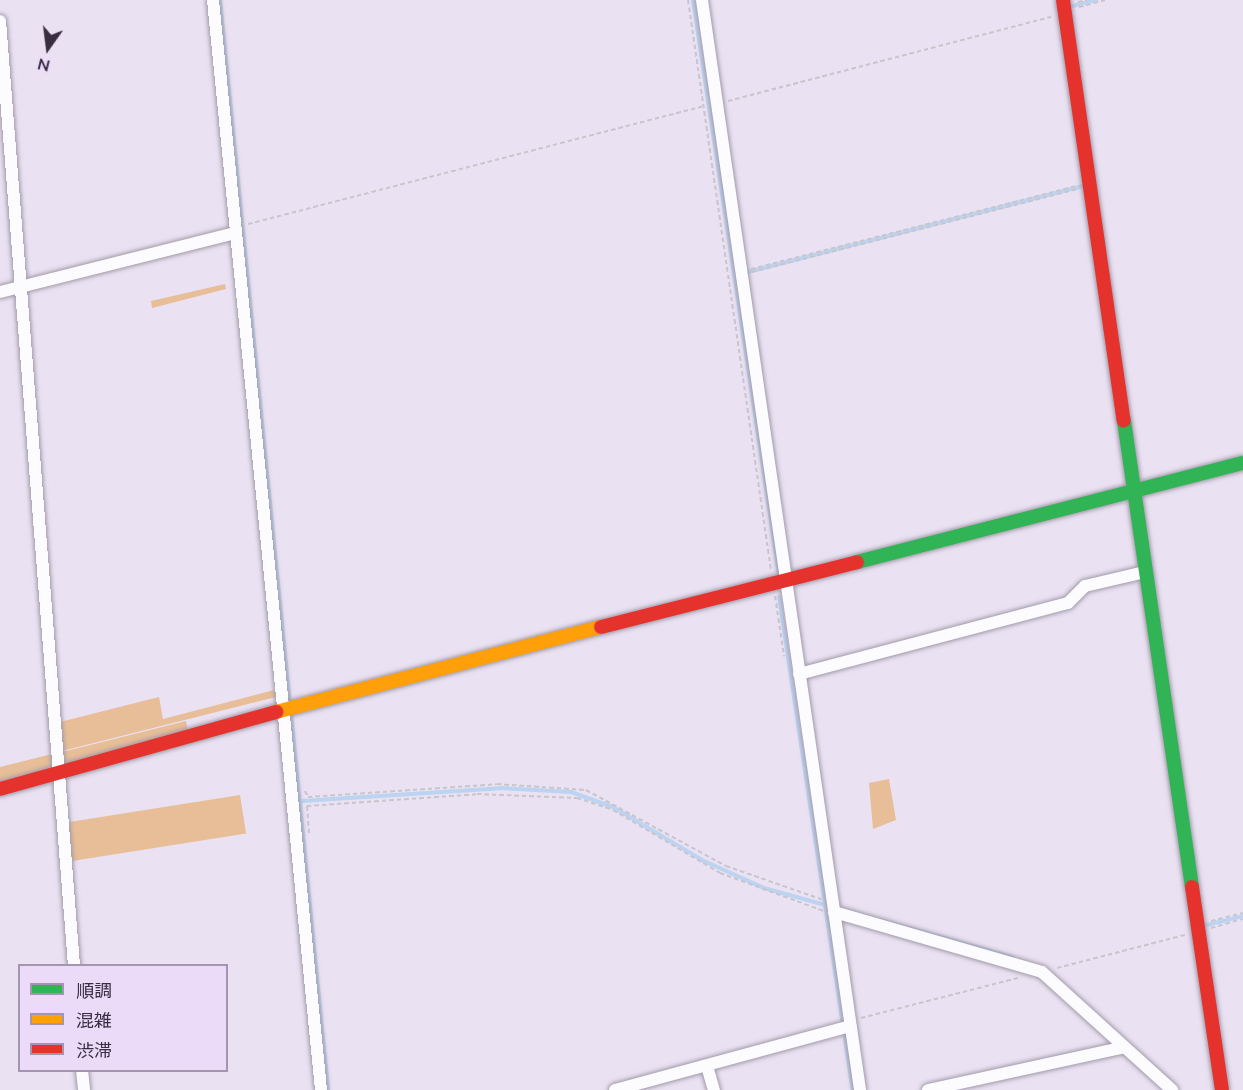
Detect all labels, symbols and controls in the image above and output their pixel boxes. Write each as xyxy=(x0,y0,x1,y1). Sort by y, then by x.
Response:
north arrow xyxy=(18,18,78,78)
text: N xyxy=(35,54,52,77)
legend xyxy=(18,964,228,1072)
text: 順調 xyxy=(76,979,112,1002)
text: 混雑 xyxy=(76,1009,112,1032)
text: 渋滞 xyxy=(76,1039,112,1062)

